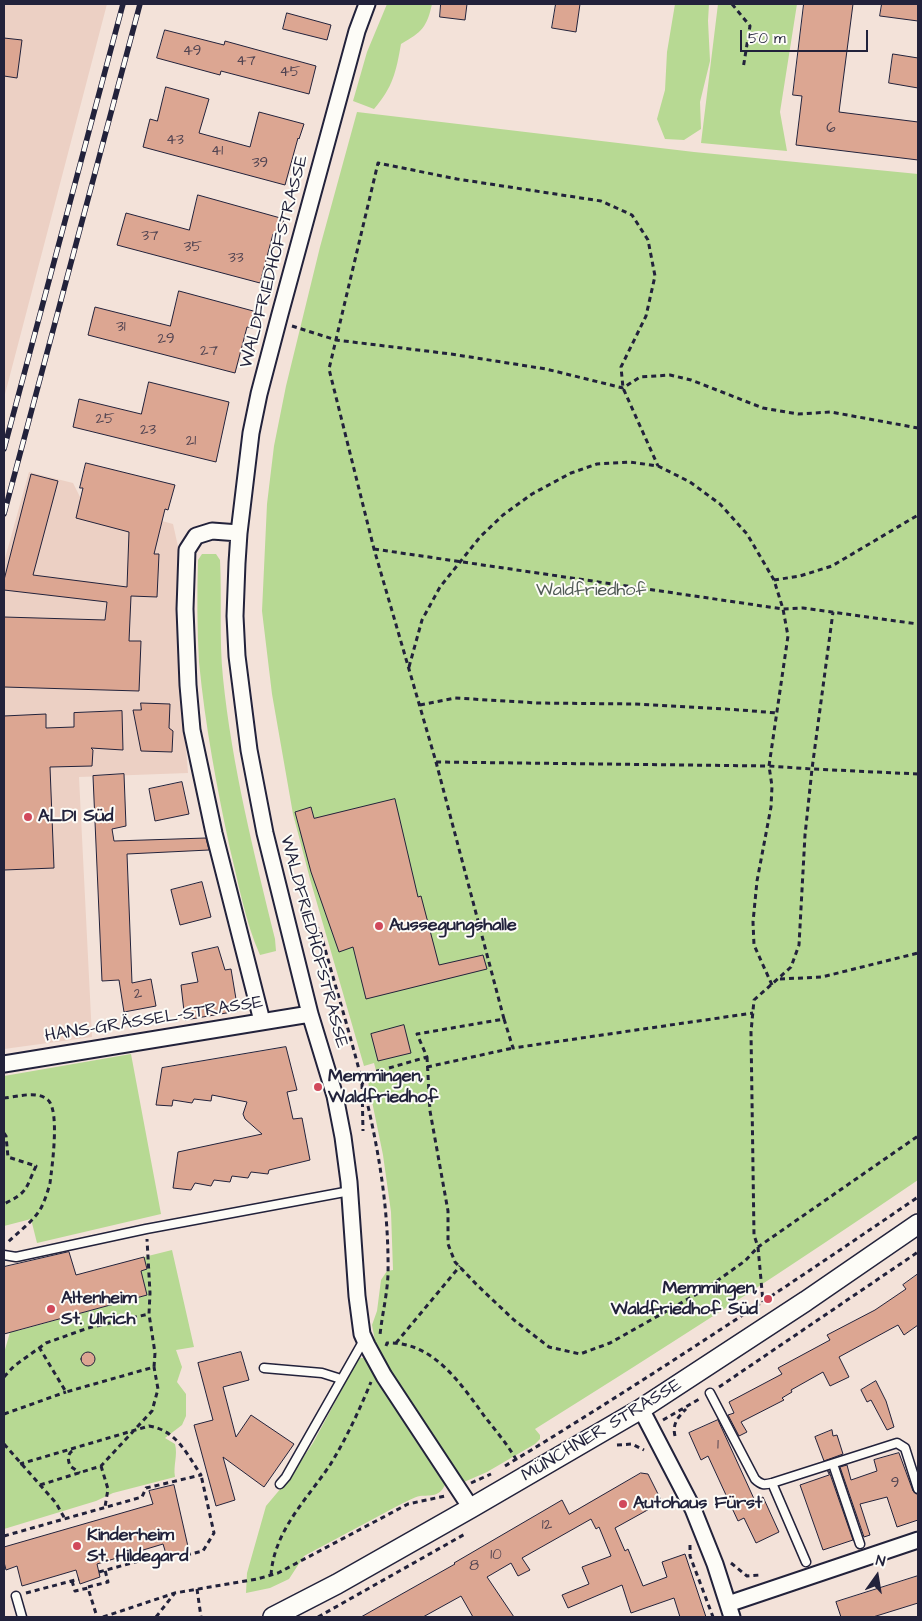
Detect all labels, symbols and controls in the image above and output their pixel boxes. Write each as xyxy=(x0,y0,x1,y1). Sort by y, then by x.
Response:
scale bar xyxy=(742,20,870,52)
text: 50 m xyxy=(748,28,786,49)
house number: 49 xyxy=(183,43,201,61)
house number: 47 xyxy=(236,53,256,71)
house number: 45 xyxy=(280,64,300,82)
house number: 6 xyxy=(826,120,836,138)
house number: 43 xyxy=(166,132,184,150)
house number: 41 xyxy=(211,143,223,161)
street label: WALDFRIEDHOFSTRASSE xyxy=(236,153,314,371)
house number: 39 xyxy=(252,155,268,173)
house number: 37 xyxy=(142,228,158,246)
house number: 35 xyxy=(184,239,202,257)
house number: 33 xyxy=(228,250,244,268)
house number: 31 xyxy=(116,319,126,337)
house number: 29 xyxy=(157,331,175,349)
house number: 27 xyxy=(200,343,218,361)
house number: 25 xyxy=(95,411,115,429)
house number: 23 xyxy=(140,422,156,440)
house number: 21 xyxy=(186,433,196,451)
park label: Waldfriedhof xyxy=(536,580,646,602)
place label: ALDI Süd xyxy=(38,806,114,828)
marker: ALDI Süd xyxy=(22,811,34,823)
street label: WALDFRIEDHOFSTRASSE xyxy=(274,833,352,1051)
place label: Aussegungshalle xyxy=(389,915,517,937)
marker: Aussegungshalle xyxy=(373,920,385,932)
house number: 2 xyxy=(134,986,142,1004)
street label: HANS-GRÄSSEL-STRASSE xyxy=(43,992,265,1048)
place label: Memmingen, Waldfriedhof xyxy=(328,1066,438,1108)
marker: Memmingen, Waldfriedhof xyxy=(312,1081,324,1093)
place label: Memmingen, Waldfriedhof Süd xyxy=(611,1278,758,1320)
place label: Altenheim St. Ulrich xyxy=(61,1288,137,1330)
marker: Memmingen, Waldfriedhof Süd xyxy=(762,1293,774,1305)
marker: Altenheim St. Ulrich xyxy=(45,1303,57,1315)
street label: MÜNCHNER STRASSE xyxy=(518,1375,686,1487)
house number: 1 xyxy=(717,1437,719,1455)
house number: 9 xyxy=(891,1475,899,1493)
place label: Autohaus Fürst xyxy=(633,1493,762,1515)
marker: Autohaus Fürst xyxy=(617,1498,629,1510)
house number: 12 xyxy=(542,1517,552,1535)
place label: Kinderheim St. Hildegard xyxy=(87,1525,189,1568)
marker: Kinderheim St. Hildegard xyxy=(71,1540,83,1552)
house number: 10 xyxy=(490,1547,502,1565)
north arrow xyxy=(852,1551,902,1601)
text: N xyxy=(874,1551,887,1572)
house number: 8 xyxy=(469,1558,479,1576)

